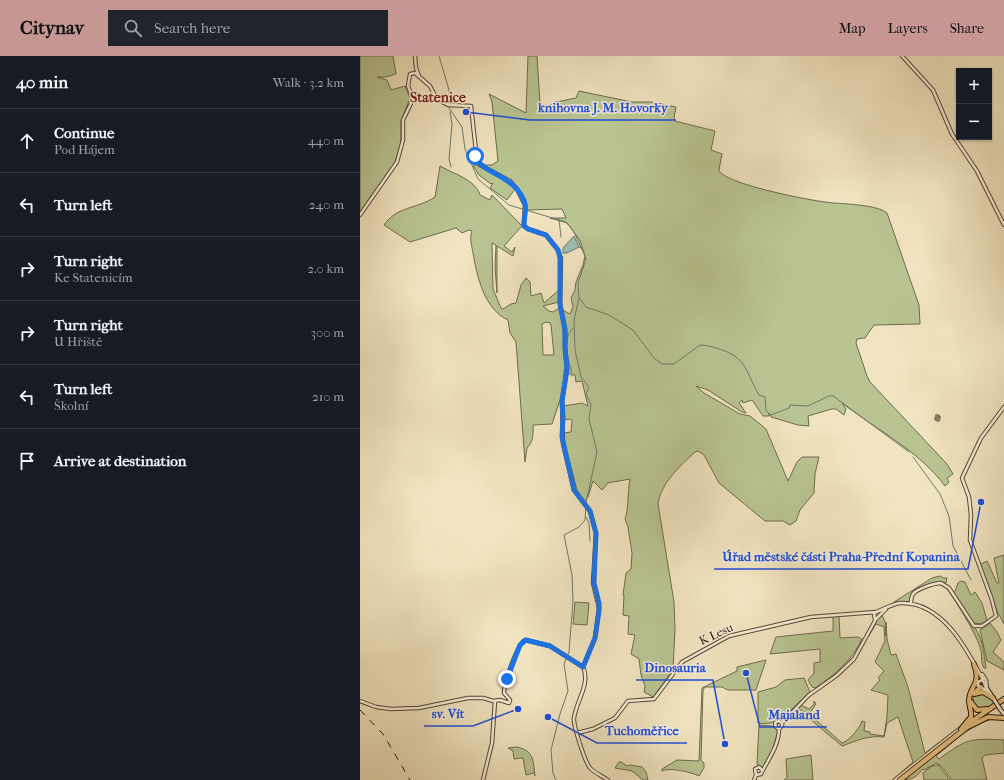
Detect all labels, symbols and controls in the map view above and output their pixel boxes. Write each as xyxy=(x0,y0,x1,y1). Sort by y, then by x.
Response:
search box xyxy=(108,10,388,46)
text: Citynav xyxy=(20,17,84,39)
icon: search xyxy=(122,17,144,39)
text: Search here xyxy=(154,19,230,37)
text: Map xyxy=(839,20,866,37)
text: Layers xyxy=(888,20,928,37)
text: Share xyxy=(950,20,984,37)
map controls xyxy=(956,68,992,140)
button: + xyxy=(956,68,992,104)
text: 40 min xyxy=(16,72,68,92)
text: Walk · 3.2 km xyxy=(273,75,344,90)
district label: Statenice xyxy=(410,89,466,106)
callout: knihovna J. M. Hovorky xyxy=(530,95,676,120)
text: knihovna J. M. Hovorky xyxy=(537,100,669,116)
button: − xyxy=(956,104,992,140)
text: Continue xyxy=(54,124,114,142)
icon: ahead xyxy=(16,130,38,152)
text: 440 m xyxy=(308,133,344,148)
text: Pod Hájem xyxy=(54,142,115,157)
route start xyxy=(466,147,484,165)
icon: left xyxy=(16,194,38,216)
text: Turn left xyxy=(54,196,112,214)
text: 240 m xyxy=(309,197,344,212)
text: Turn right xyxy=(54,252,123,270)
icon: right xyxy=(16,258,38,280)
text: 2.0 km xyxy=(307,261,344,276)
text: Ke Statenicím xyxy=(54,270,133,285)
text: Turn right xyxy=(54,316,123,334)
icon: right xyxy=(16,322,38,344)
text: 300 m xyxy=(311,325,344,340)
text: U Hřiště xyxy=(54,334,102,349)
text: Turn left xyxy=(54,380,112,398)
icon: left xyxy=(16,386,38,408)
text: 210 m xyxy=(312,389,344,404)
text: Školní xyxy=(54,398,89,413)
icon: arrive xyxy=(16,450,38,472)
text: Arrive at destination xyxy=(54,452,186,470)
callout: Úřad městské části Praha-Přední Kopanina xyxy=(714,544,968,569)
text: Úřad městské části Praha-Přední Kopanina xyxy=(721,549,961,565)
street label: K Lesu xyxy=(697,620,735,648)
callout: Dinosauria xyxy=(636,655,713,680)
text: Dinosauria xyxy=(644,660,707,675)
route end xyxy=(498,670,516,688)
callout: sv. Vít xyxy=(424,701,473,726)
callout: Majaland xyxy=(760,702,827,727)
text: sv. Vít xyxy=(432,706,465,721)
text: Majaland xyxy=(767,707,821,722)
callout: Tuchoměřice xyxy=(597,718,687,743)
text: Tuchoměřice xyxy=(604,723,679,738)

